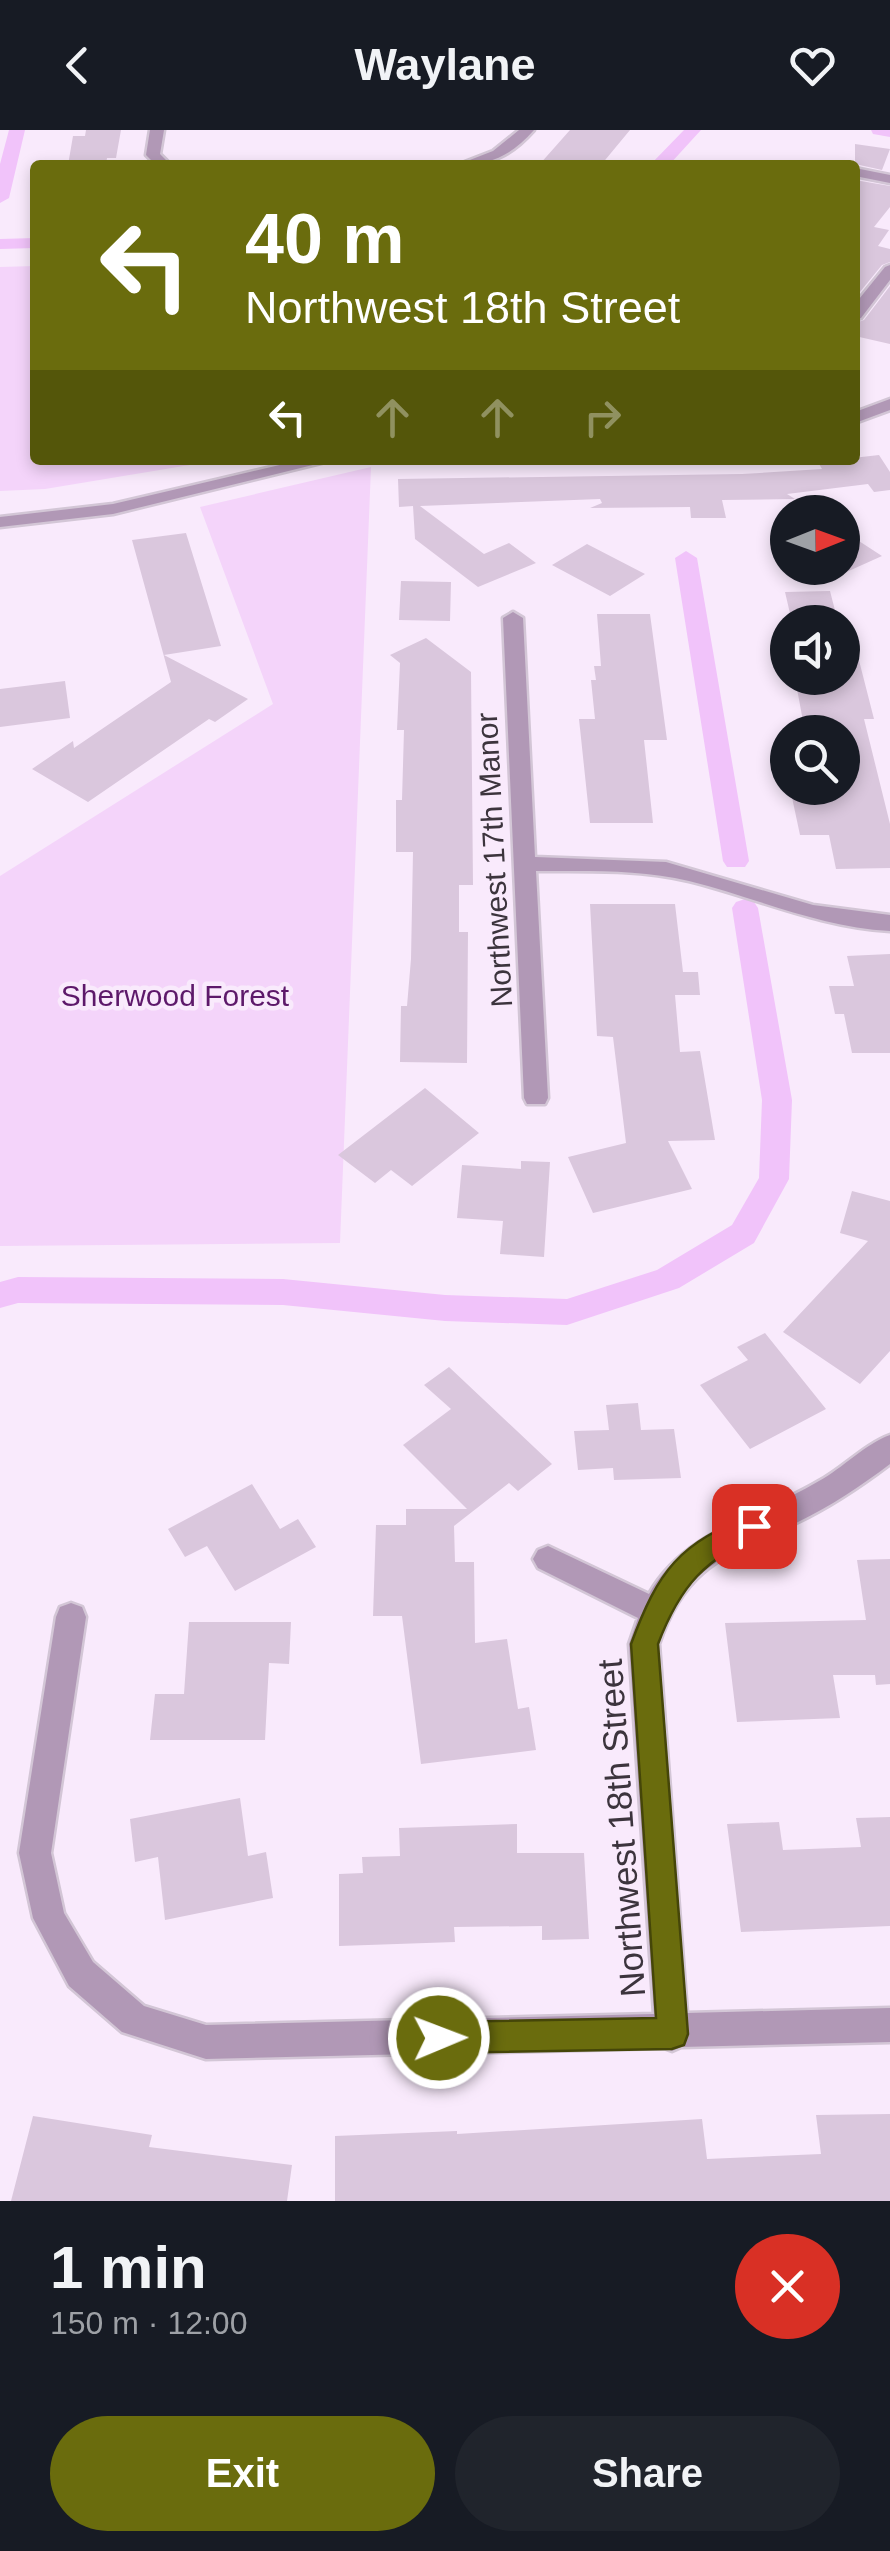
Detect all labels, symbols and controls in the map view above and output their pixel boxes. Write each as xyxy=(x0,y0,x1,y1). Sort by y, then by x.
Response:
icon: back xyxy=(50,38,105,93)
icon: heart xyxy=(785,38,840,93)
text: Waylane xyxy=(355,39,535,90)
icon: left xyxy=(80,200,210,330)
text: 40 m xyxy=(245,200,405,278)
text: Northwest 18th Street xyxy=(245,282,680,333)
icon: left xyxy=(260,390,315,445)
icon: ahead xyxy=(365,390,420,445)
icon: ahead xyxy=(470,390,525,445)
icon: right xyxy=(575,390,630,445)
north arrow xyxy=(770,495,860,585)
map controls xyxy=(770,495,860,805)
button: sound xyxy=(770,605,860,695)
street label: Northwest 17th Manor xyxy=(470,712,518,1008)
button: search xyxy=(770,715,860,805)
park label: Sherwood Forest xyxy=(61,979,290,1012)
pin xyxy=(712,1484,797,1569)
icon: arrive xyxy=(727,1499,782,1554)
street label: Northwest 18th Street xyxy=(590,1658,652,1998)
position arrow xyxy=(387,1986,491,2090)
text: 1 min xyxy=(50,2234,207,2301)
button: close xyxy=(735,2234,840,2339)
text: 150 m · 12:00 xyxy=(50,2305,247,2341)
button: Exit xyxy=(50,2416,435,2531)
button: Share xyxy=(455,2416,840,2531)

